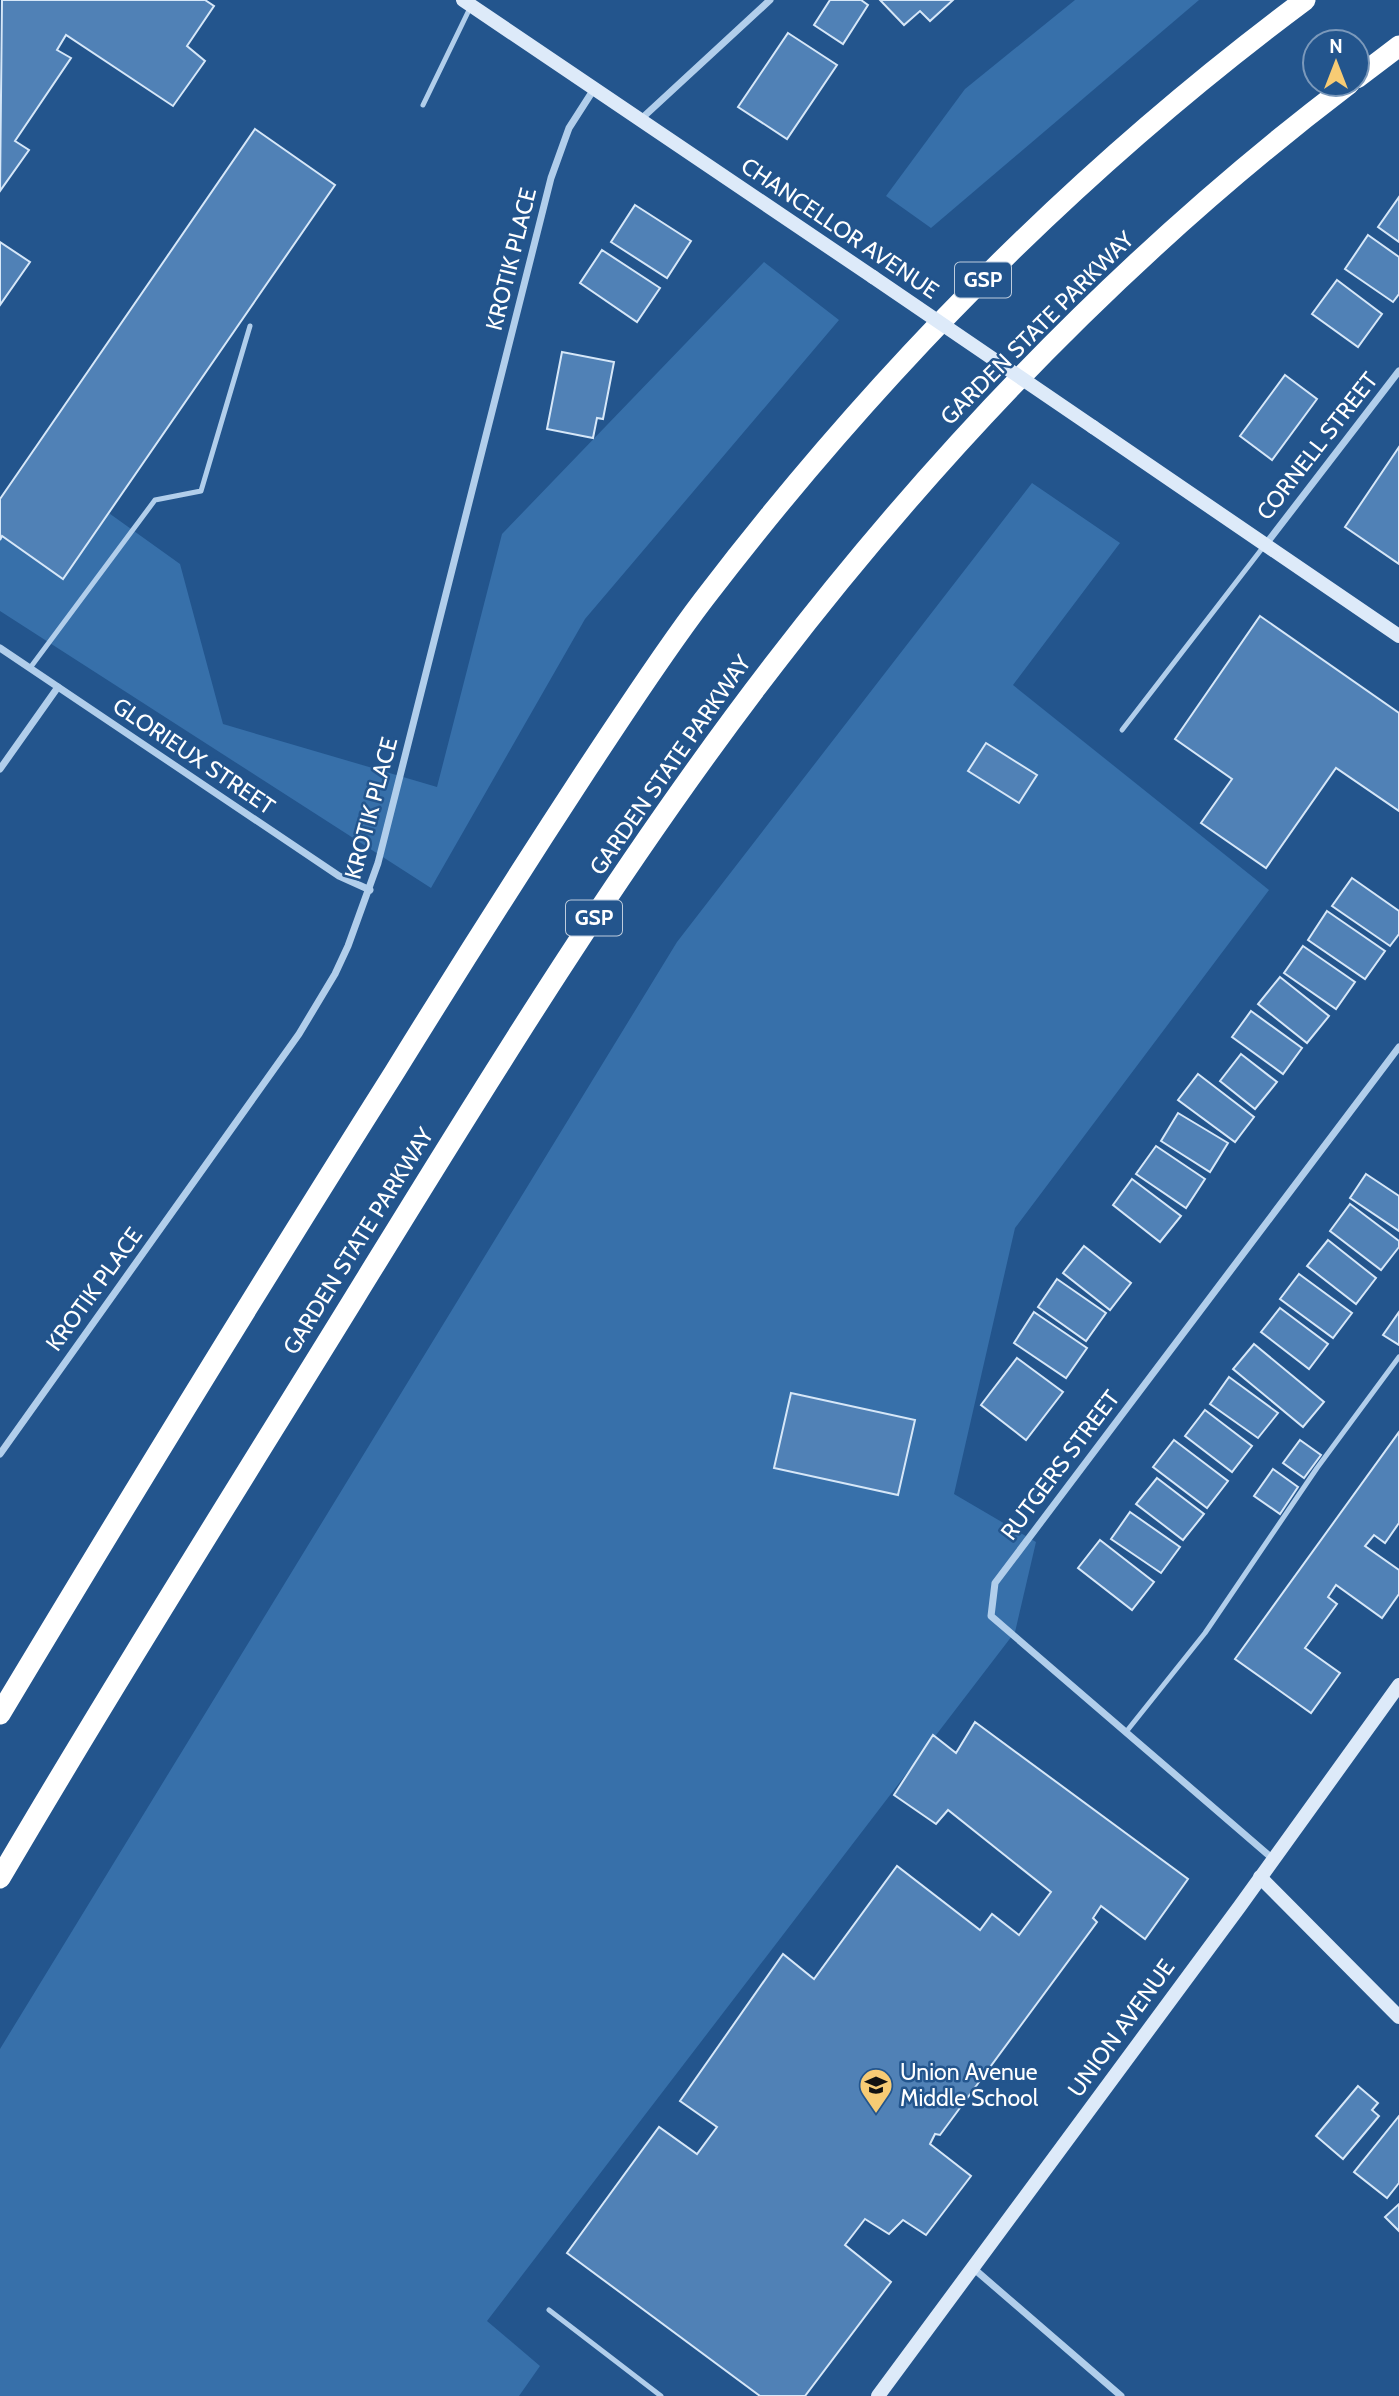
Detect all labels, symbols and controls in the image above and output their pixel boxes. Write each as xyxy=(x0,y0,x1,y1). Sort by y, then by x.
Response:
north arrow xyxy=(1301,28,1371,98)
text: N xyxy=(1329,35,1343,58)
street label: CHANCELLOR AVENUE xyxy=(736,151,944,305)
street label: KROTIK PLACE xyxy=(480,185,542,333)
street label: GARDEN STATE PARKWAY xyxy=(935,225,1140,430)
road number: GSP xyxy=(955,262,1011,298)
street label: CORNELL STREET xyxy=(1251,367,1383,525)
street label: GARDEN STATE PARKWAY xyxy=(583,649,757,880)
street label: GLORIEUX STREET xyxy=(108,691,280,821)
street label: KROTIK PLACE xyxy=(339,734,403,882)
road number: GSP xyxy=(566,900,622,936)
street label: GARDEN STATE PARKWAY xyxy=(277,1122,440,1359)
street label: KROTIK PLACE xyxy=(40,1222,148,1356)
street label: RUTGERS STREET xyxy=(995,1385,1125,1545)
street label: UNION AVENUE xyxy=(1062,1954,1180,2102)
place label: Union Avenue Middle School xyxy=(900,2058,1039,2112)
school or university icon: Union Avenue Middle School xyxy=(857,2066,895,2115)

